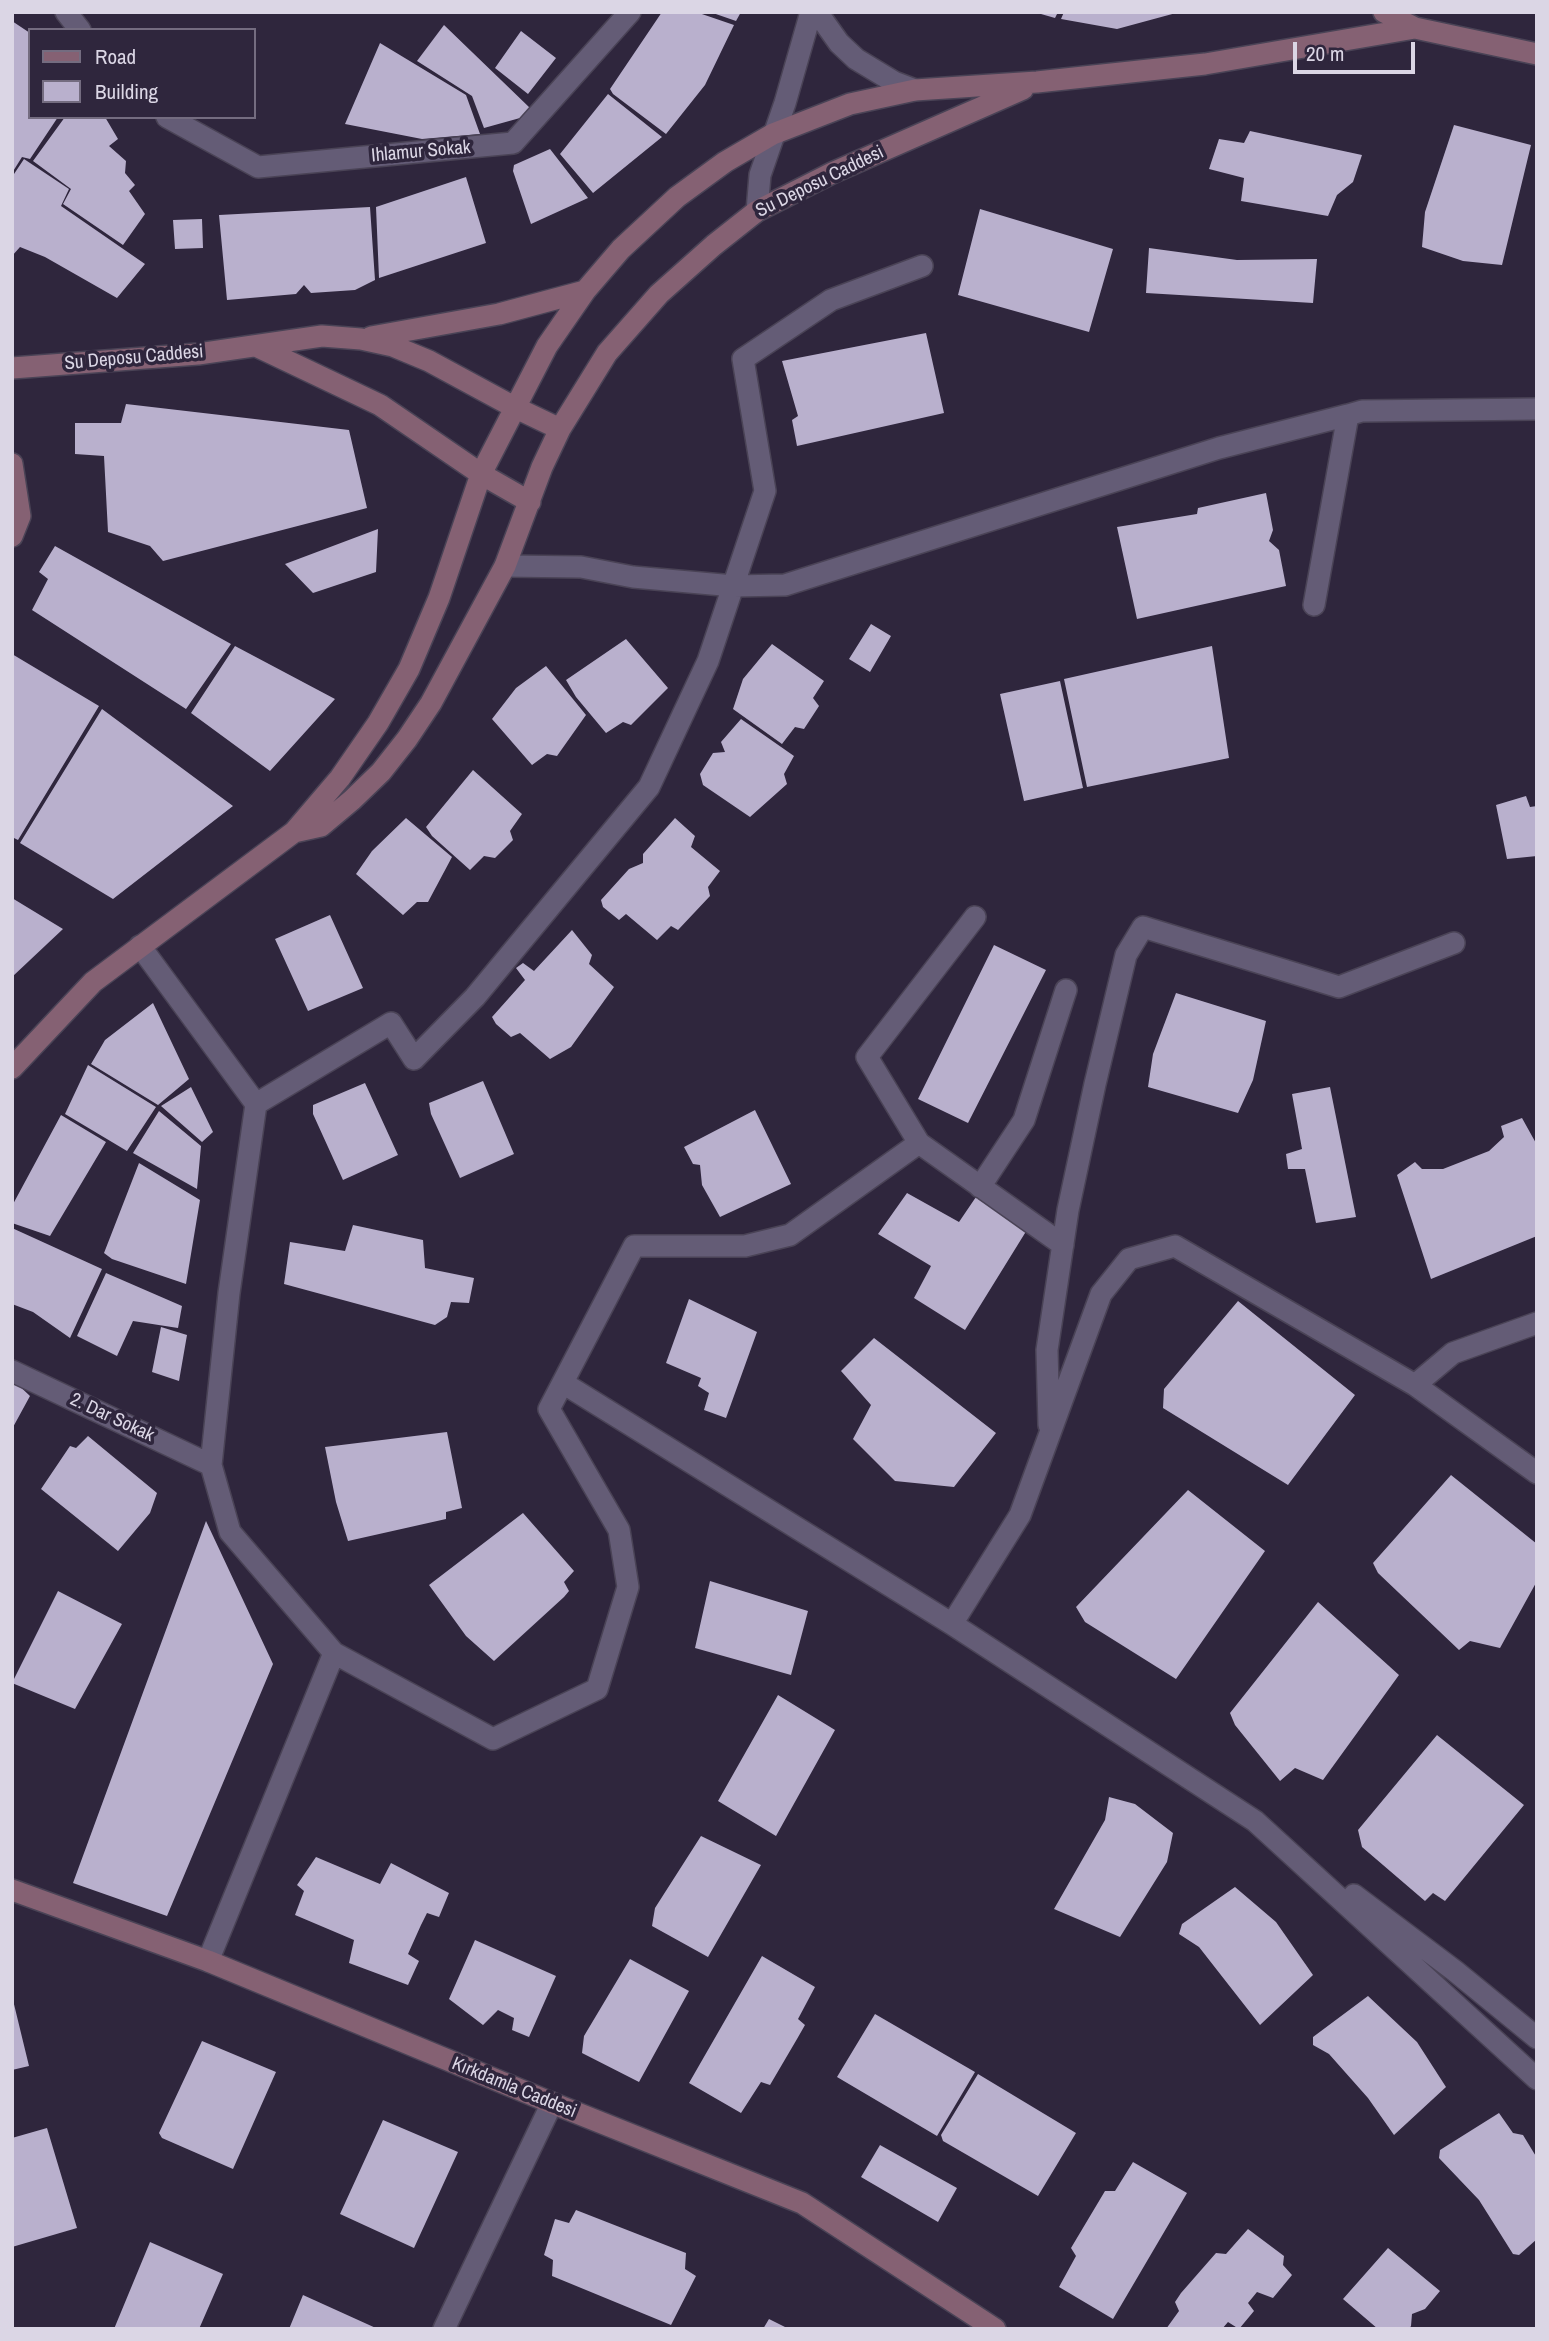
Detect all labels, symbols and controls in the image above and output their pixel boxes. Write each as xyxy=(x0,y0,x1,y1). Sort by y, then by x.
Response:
legend xyxy=(28,28,256,119)
scale bar xyxy=(1297,28,1420,72)
text: 20 m xyxy=(1306,39,1344,68)
text: Road xyxy=(95,42,136,71)
text: Building xyxy=(95,77,158,106)
street label: Ihlamur Sokak xyxy=(370,136,472,168)
street label: Su Deposu Caddesi xyxy=(752,141,888,223)
street label: Su Deposu Caddesi xyxy=(64,341,204,375)
street label: 2. Dar Sokak xyxy=(66,1389,158,1447)
street label: Kırkdamla Caddesi xyxy=(448,2053,580,2123)

